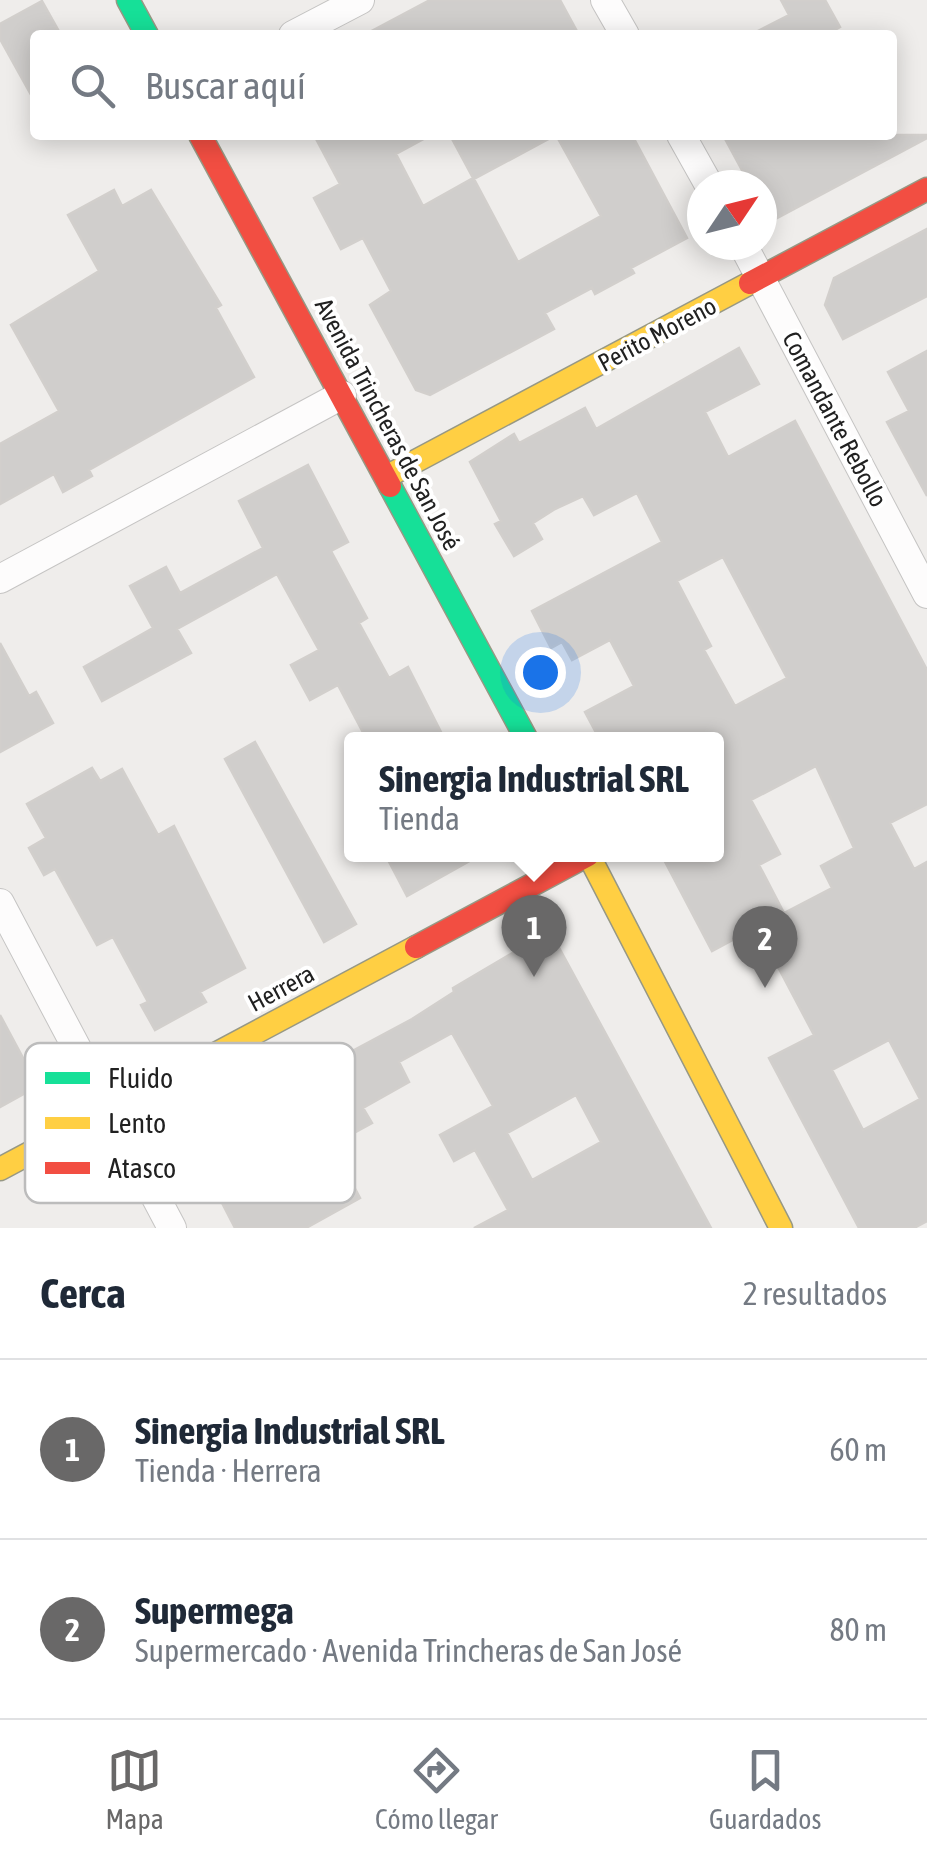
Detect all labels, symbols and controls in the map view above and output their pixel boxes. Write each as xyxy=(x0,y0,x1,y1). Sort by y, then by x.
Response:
search box xyxy=(30,30,897,140)
icon: search xyxy=(65,58,120,113)
text: Buscar aquí xyxy=(145,64,306,107)
north arrow xyxy=(687,170,777,260)
street label: Perito Moreno xyxy=(593,291,721,377)
street label: Avenida Trincheras de San José xyxy=(310,293,466,555)
street label: Comandante Rebollo xyxy=(777,327,893,511)
your location xyxy=(515,647,566,698)
popup xyxy=(344,732,724,862)
text: Sinergia Industrial SRL xyxy=(379,757,689,800)
text: Tienda xyxy=(379,800,460,837)
pin: 1 xyxy=(502,894,566,977)
pin: 2 xyxy=(732,906,798,988)
street label: Herrera xyxy=(243,959,319,1017)
legend xyxy=(25,1043,355,1203)
text: Fluido xyxy=(108,1062,173,1094)
text: Lento xyxy=(108,1107,166,1139)
text: Atasco xyxy=(108,1152,176,1184)
text: Cerca xyxy=(40,1269,125,1317)
text: 2 resultados xyxy=(743,1275,887,1312)
text: Sinergia Industrial SRL xyxy=(135,1409,445,1452)
text: 1 xyxy=(65,1431,80,1468)
text: 60 m xyxy=(829,1431,887,1468)
text: Tienda · Herrera xyxy=(135,1452,322,1489)
text: Supermega xyxy=(135,1589,294,1632)
text: 2 xyxy=(65,1611,80,1648)
text: 80 m xyxy=(829,1611,887,1648)
text: Supermercado · Avenida Trincheras de San José xyxy=(135,1632,682,1669)
tab: Mapa xyxy=(106,1743,164,1835)
tab: Cómo llegar xyxy=(375,1743,498,1835)
tab: Guardados xyxy=(709,1743,821,1835)

